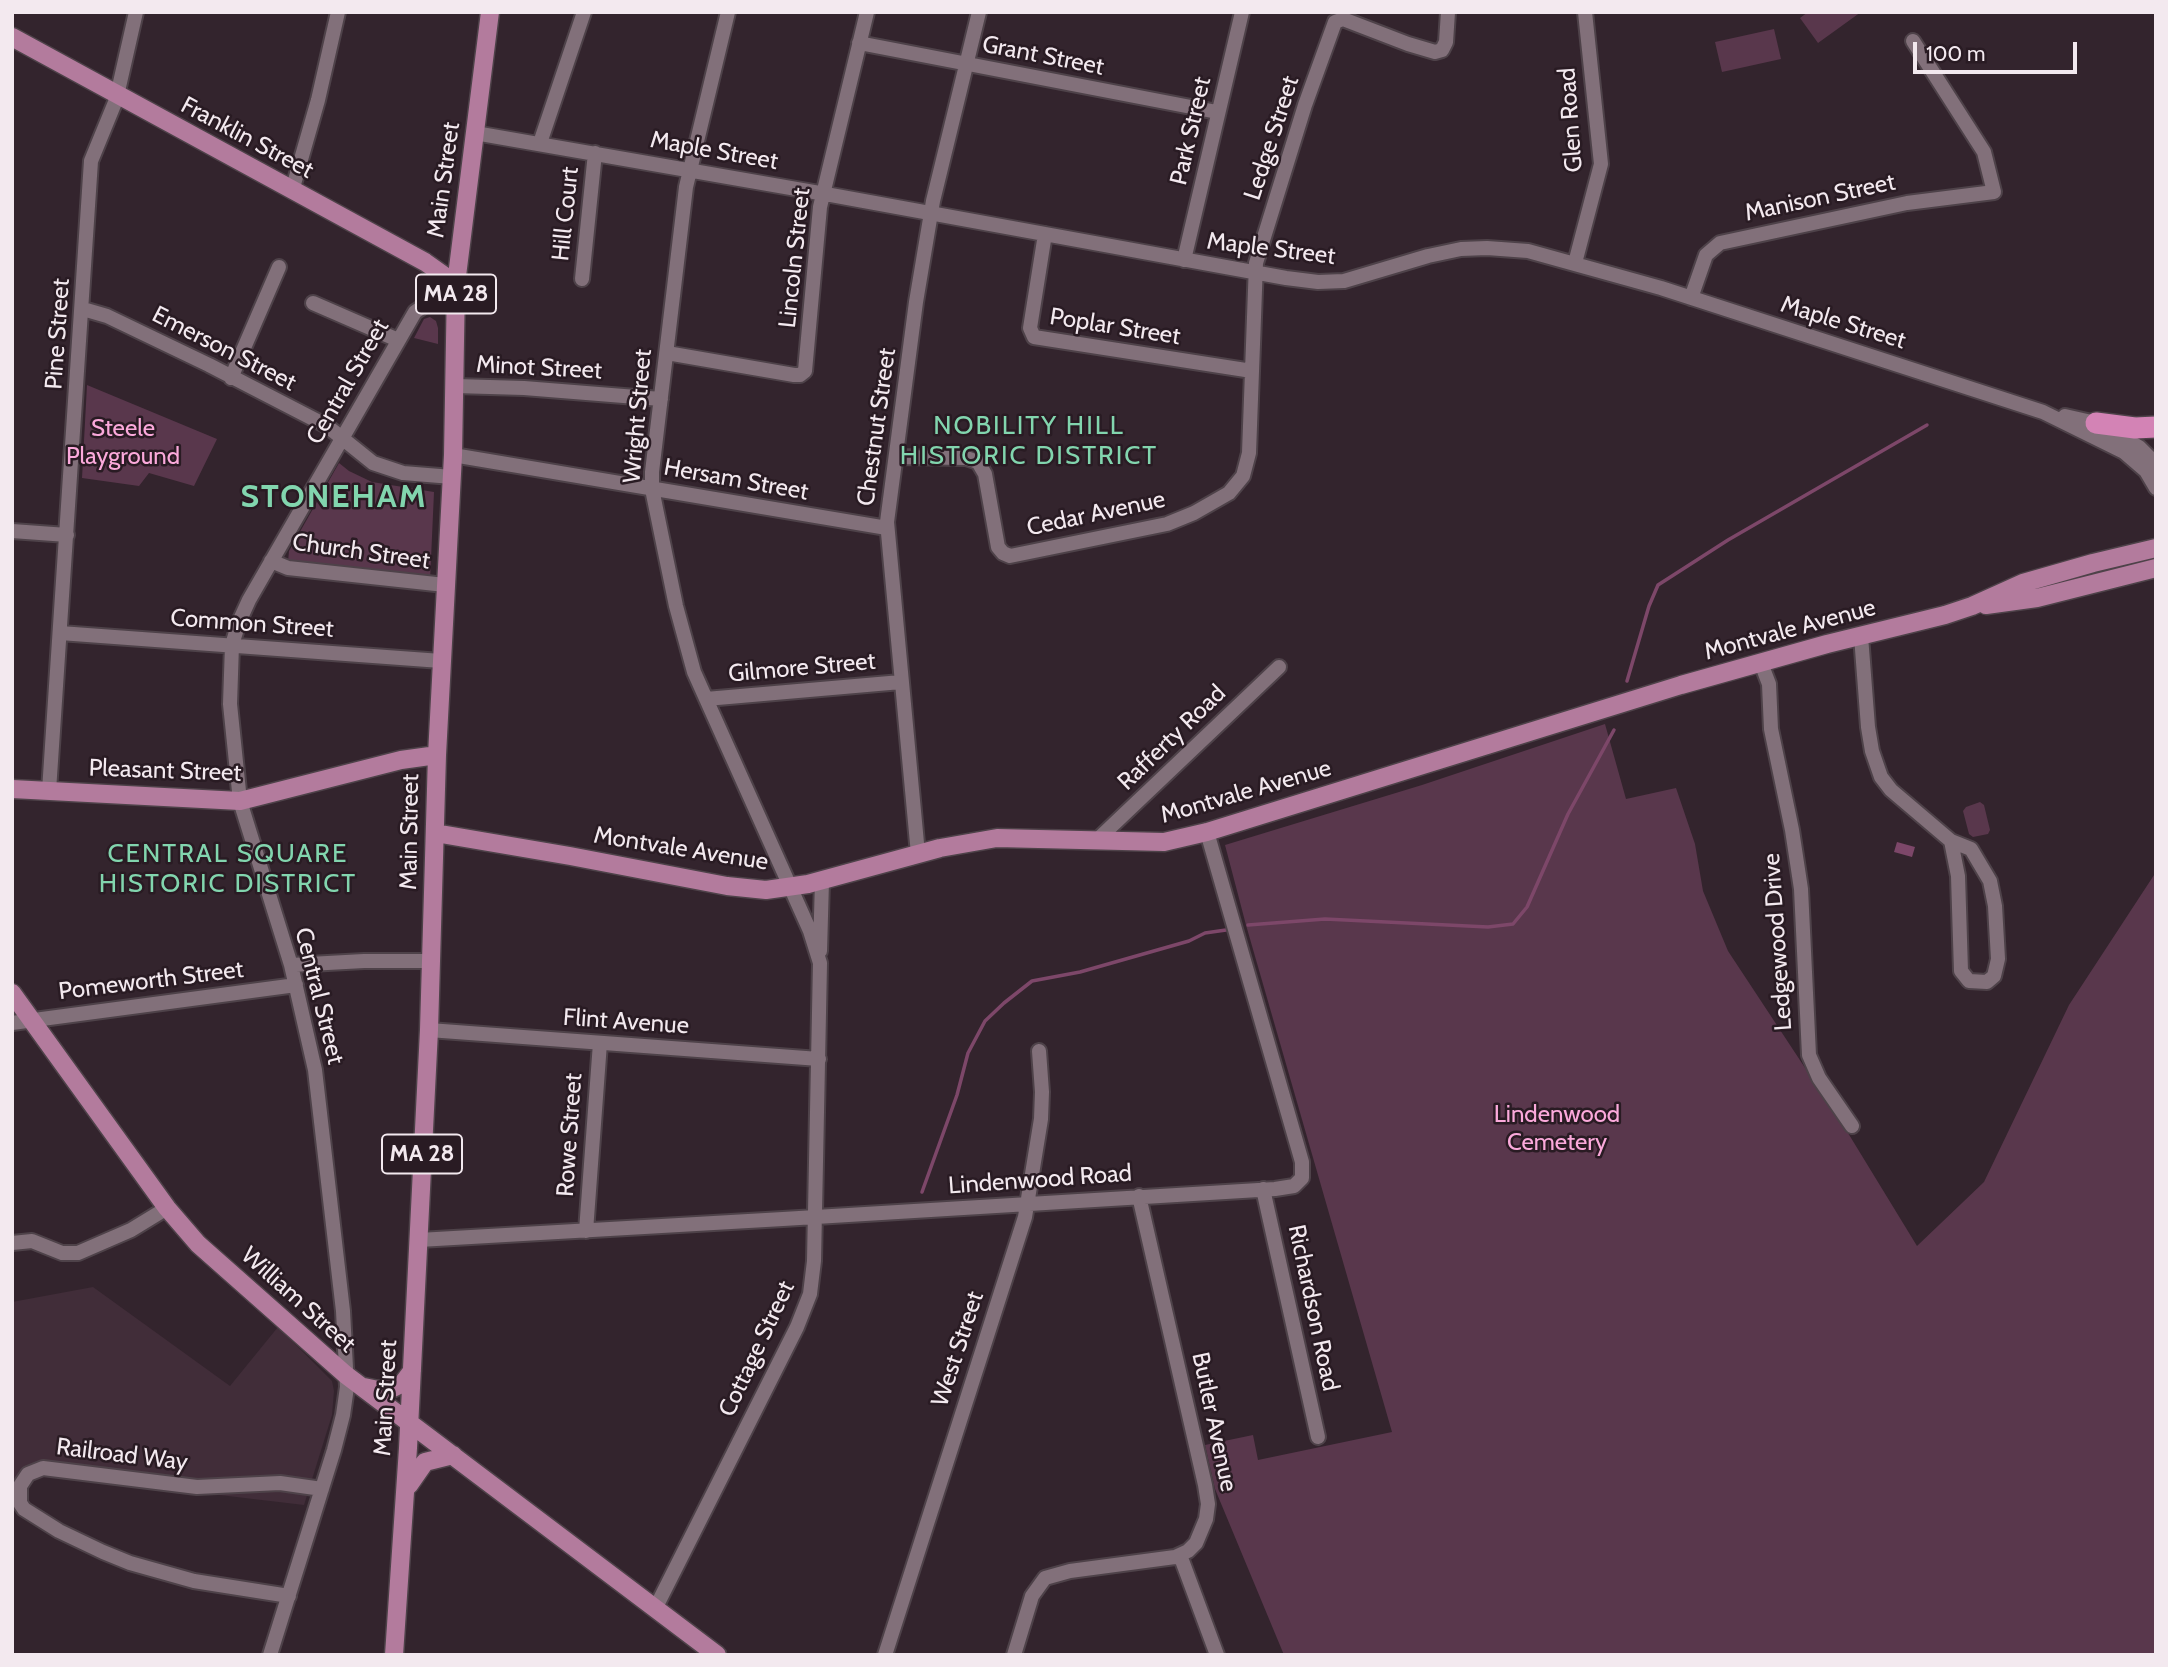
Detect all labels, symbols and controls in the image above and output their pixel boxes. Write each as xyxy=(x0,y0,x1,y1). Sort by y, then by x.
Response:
scale bar xyxy=(1916,28,2080,72)
street label: Grant Street xyxy=(980,30,1106,82)
text: 100 m xyxy=(1926,41,1985,66)
street label: Glen Road xyxy=(1553,67,1589,173)
street label: Ledge Street xyxy=(1238,72,1306,204)
street label: Park Street xyxy=(1165,74,1217,188)
street label: Franklin Street xyxy=(176,91,318,185)
street label: Main Street xyxy=(422,120,466,240)
street label: Maple Street xyxy=(648,126,780,176)
street label: Hill Court xyxy=(547,166,585,262)
street label: Manison Street xyxy=(1742,168,1898,228)
street label: Lincoln Street xyxy=(773,187,817,329)
street label: Maple Street xyxy=(1205,227,1337,271)
road number: MA 28 xyxy=(416,274,496,314)
street label: Pine Street xyxy=(40,277,76,391)
street label: Maple Street xyxy=(1777,290,1909,356)
street label: Emerson Street xyxy=(147,300,301,398)
street label: Poplar Street xyxy=(1048,302,1182,352)
street label: Central Street xyxy=(301,314,395,450)
street label: Chestnut Street xyxy=(852,346,902,508)
street label: Wright Street xyxy=(618,348,658,484)
street label: Minot Street xyxy=(475,350,603,386)
district label: NOBILITY HILL HISTORIC DISTRICT xyxy=(902,410,1156,472)
park label: Steele Playground xyxy=(66,415,180,471)
street label: Hersam Street xyxy=(662,453,810,507)
district label: STONEHAM xyxy=(241,479,427,517)
street label: Cedar Avenue xyxy=(1024,485,1168,543)
street label: Church Street xyxy=(290,528,432,576)
street label: Montvale Avenue xyxy=(1701,593,1879,667)
street label: Common Street xyxy=(169,604,335,644)
street label: Gilmore Street xyxy=(727,647,877,689)
street label: Rafferty Road xyxy=(1112,679,1232,797)
street label: Pleasant Street xyxy=(88,754,242,788)
street label: Montvale Avenue xyxy=(1157,754,1335,830)
street label: Main Street xyxy=(395,774,425,890)
street label: Montvale Avenue xyxy=(592,821,770,877)
district label: CENTRAL SQUARE HISTORIC DISTRICT xyxy=(101,838,355,900)
street label: Ledgewood Drive xyxy=(1757,852,1799,1032)
street label: Central Street xyxy=(288,925,350,1067)
street label: Pomeworth Street xyxy=(57,955,245,1007)
street label: Flint Avenue xyxy=(562,1003,690,1041)
street label: Rowe Street xyxy=(551,1072,589,1198)
park label: Lindenwood Cemetery xyxy=(1494,1101,1620,1157)
road number: MA 28 xyxy=(382,1134,462,1174)
street label: Lindenwood Road xyxy=(947,1159,1133,1201)
street label: Richardson Road xyxy=(1281,1222,1345,1394)
street label: William Street xyxy=(235,1241,361,1359)
street label: Cottage Street xyxy=(713,1277,801,1421)
street label: West Street xyxy=(926,1288,990,1410)
street label: Main Street xyxy=(369,1339,403,1457)
street label: Butler Avenue xyxy=(1185,1350,1243,1494)
street label: Railroad Way xyxy=(55,1433,189,1477)

